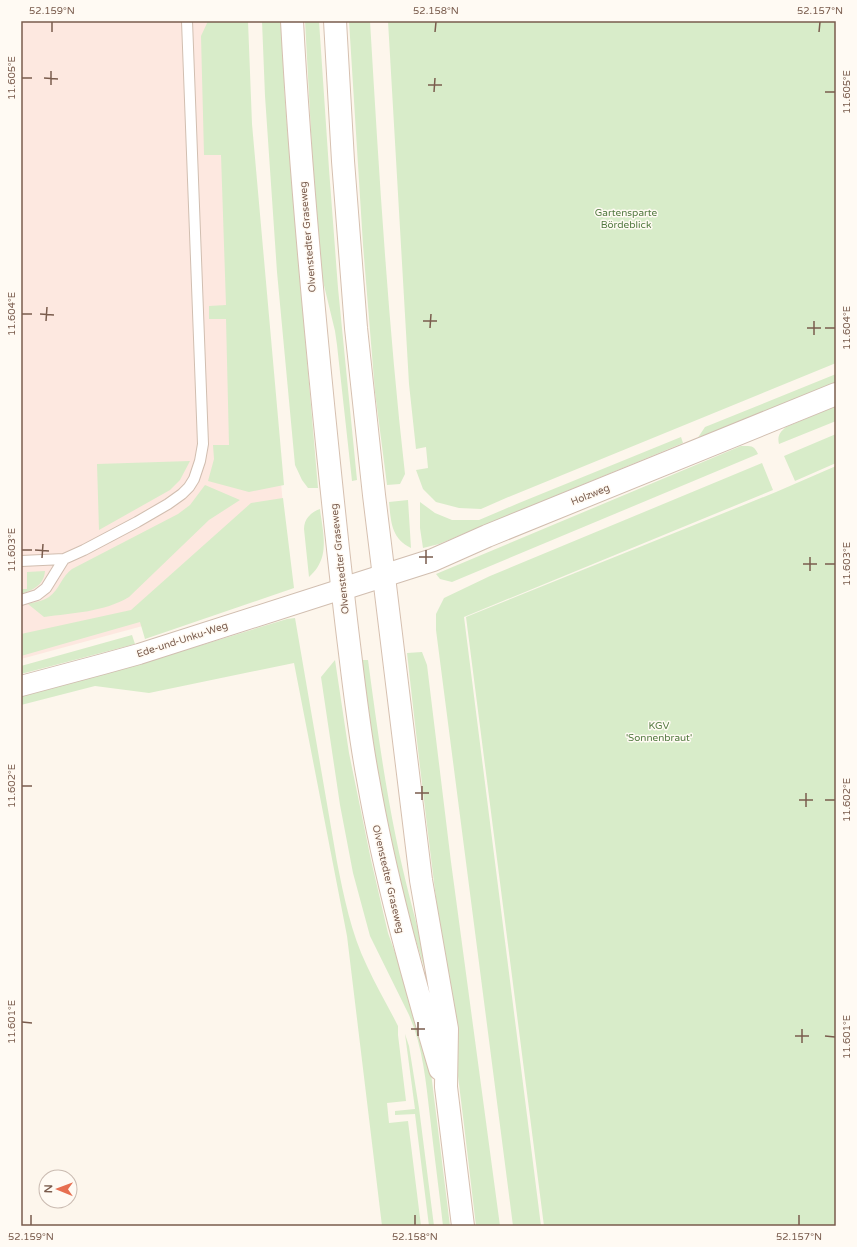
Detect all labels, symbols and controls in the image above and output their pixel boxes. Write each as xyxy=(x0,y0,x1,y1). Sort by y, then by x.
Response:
text: 52.159°N xyxy=(29,5,75,17)
text: 52.158°N xyxy=(413,5,459,17)
text: 52.157°N xyxy=(797,5,843,17)
text: 11.605°E xyxy=(6,56,18,100)
text: 11.605°E xyxy=(841,70,853,114)
street label: Olvenstedter Graseweg xyxy=(297,181,319,293)
park label: Gartensparte Bördeblick xyxy=(595,207,658,231)
text: 11.604°E xyxy=(6,292,18,336)
text: 11.604°E xyxy=(841,306,853,350)
street label: Holzweg xyxy=(569,482,612,508)
street label: Olvenstedter Graseweg xyxy=(328,503,352,615)
text: 11.603°E xyxy=(6,528,18,572)
text: 11.603°E xyxy=(841,542,853,586)
street label: Ede-und-Unku-Weg xyxy=(135,620,229,660)
park label: KGV 'Sonnenbraut' xyxy=(626,720,692,744)
text: 11.602°E xyxy=(6,764,18,808)
text: 11.602°E xyxy=(841,778,853,822)
street label: Olvenstedter Graseweg xyxy=(370,824,406,935)
text: 11.601°E xyxy=(6,1000,18,1044)
text: 11.601°E xyxy=(841,1015,853,1059)
north arrow xyxy=(38,1169,78,1209)
text: N xyxy=(42,1184,55,1193)
text: 52.159°N xyxy=(8,1231,54,1243)
text: 52.158°N xyxy=(392,1231,438,1243)
text: 52.157°N xyxy=(776,1231,822,1243)

